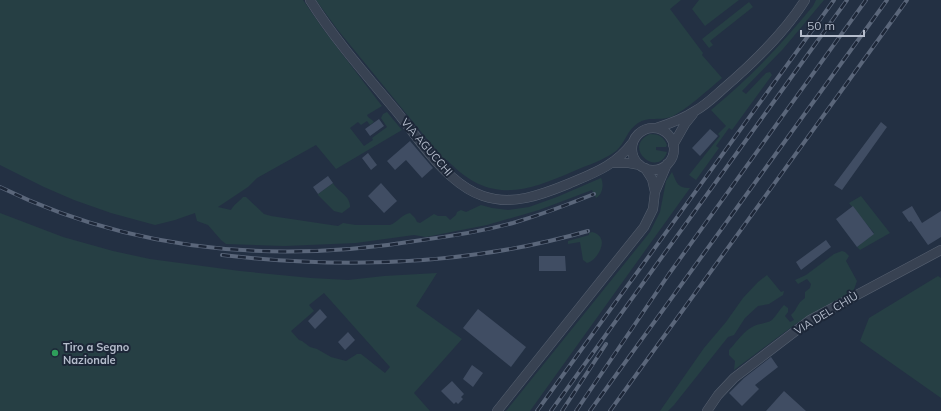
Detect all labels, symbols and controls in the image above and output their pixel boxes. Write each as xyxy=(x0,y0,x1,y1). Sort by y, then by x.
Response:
scale bar xyxy=(801,12,864,38)
text: 50 m xyxy=(807,18,835,33)
street label: VIA AGUCCHI xyxy=(398,115,456,179)
street label: VIA DEL CHIÙ xyxy=(792,288,860,338)
place label: Tiro a Segno Nazionale xyxy=(63,340,130,367)
marker: Tiro a Segno Nazionale xyxy=(50,348,60,358)

